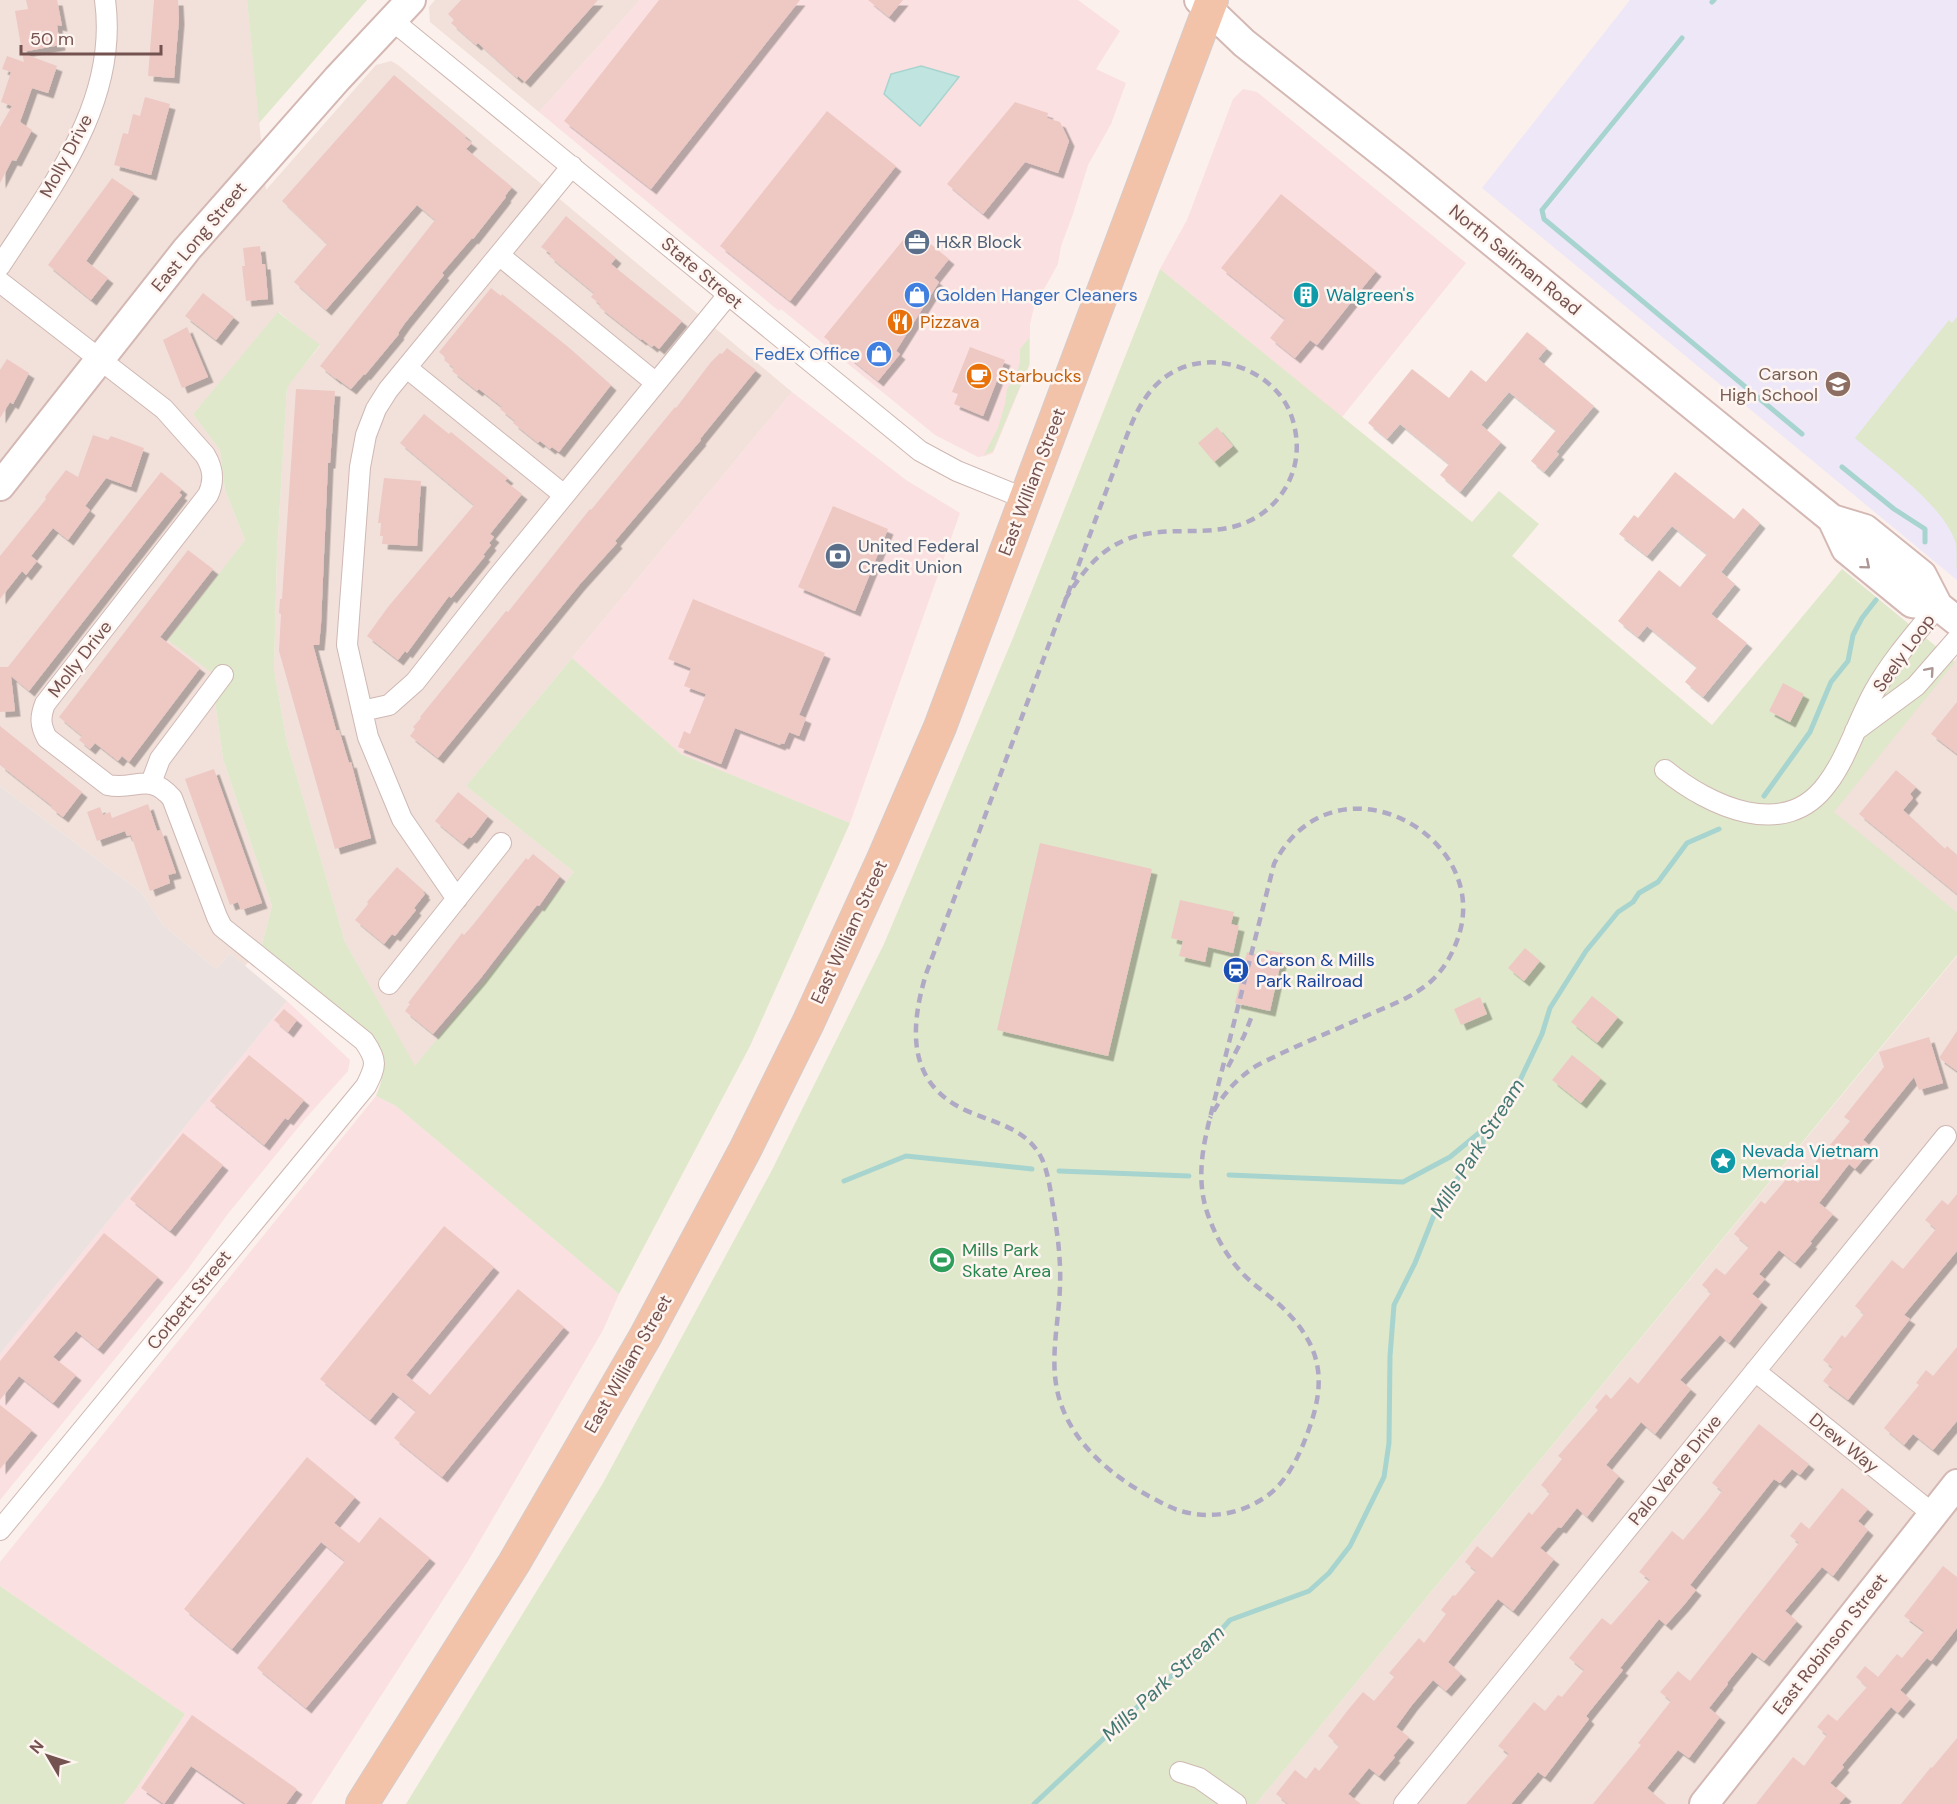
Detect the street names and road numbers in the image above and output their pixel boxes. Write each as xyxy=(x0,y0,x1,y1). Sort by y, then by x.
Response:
street label: Molly Drive xyxy=(34,110,98,202)
street label: East Long Street xyxy=(146,177,252,297)
street label: North Saliman Road xyxy=(1444,199,1586,321)
street label: State Street xyxy=(656,232,748,314)
street label: East William Street xyxy=(993,405,1071,559)
street label: Seely Loop xyxy=(1867,609,1941,697)
street label: Molly Drive xyxy=(42,616,118,702)
street label: East William Street xyxy=(805,856,893,1008)
street label: Corbett Street xyxy=(141,1245,237,1355)
street label: East William Street xyxy=(579,1290,677,1438)
street label: Drew Way xyxy=(1804,1408,1884,1478)
street label: Palo Verde Drive xyxy=(1623,1410,1727,1530)
street label: East Robinson Street xyxy=(1767,1568,1893,1720)

